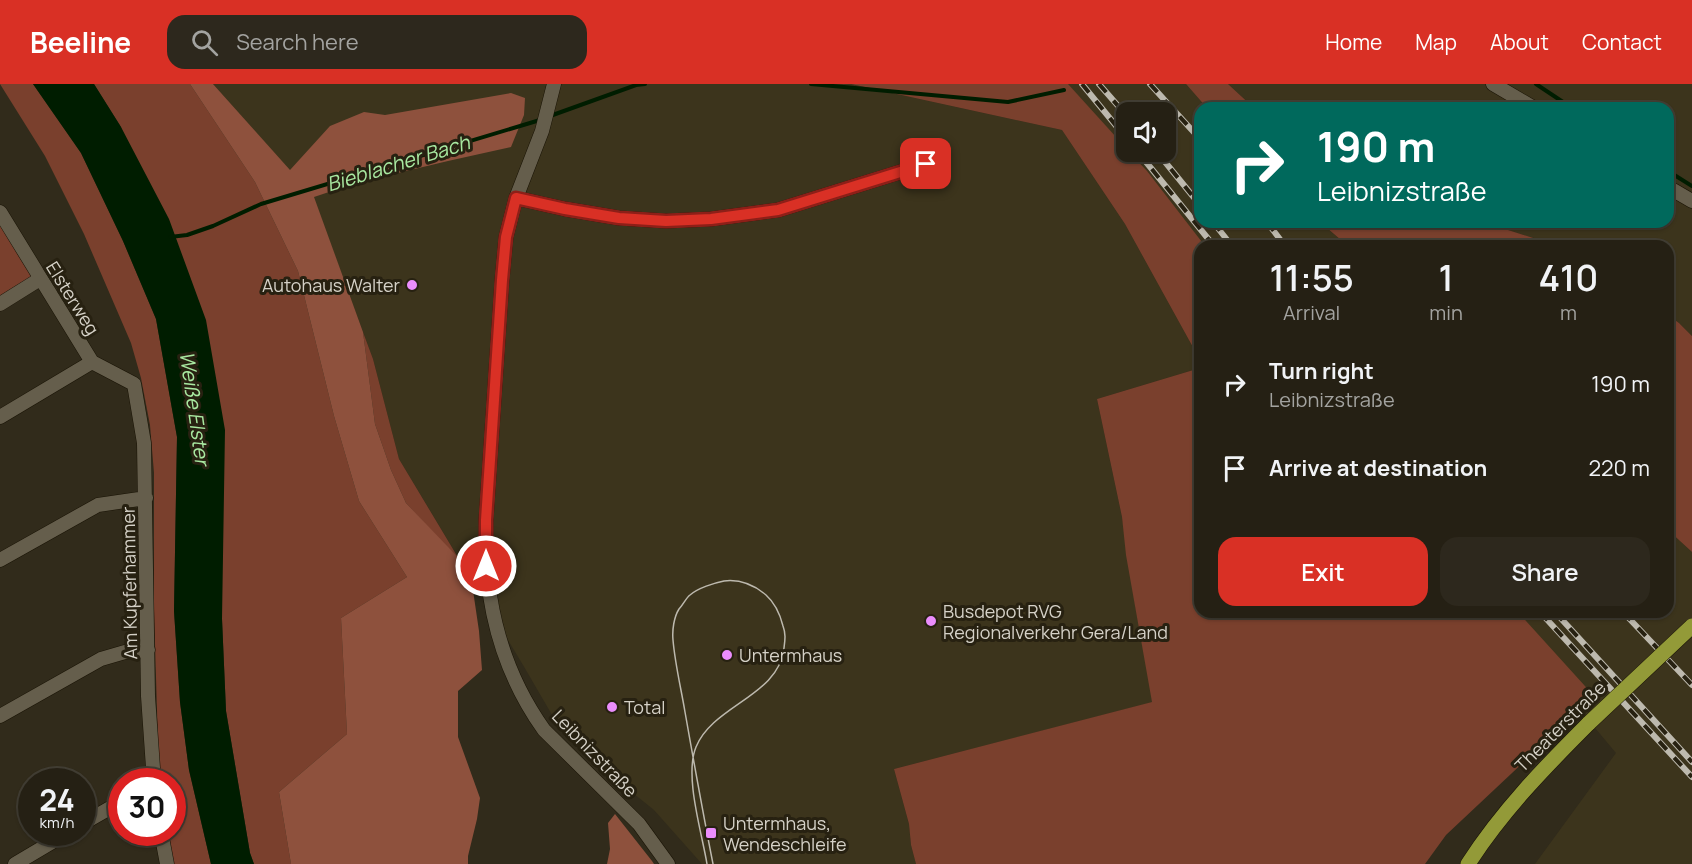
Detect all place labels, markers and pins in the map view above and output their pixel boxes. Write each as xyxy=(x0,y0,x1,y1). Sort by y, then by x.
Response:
pin xyxy=(900,138,951,189)
place label: Autohaus Walter xyxy=(262,273,401,297)
marker: Autohaus Walter xyxy=(405,278,419,292)
place label: Busdepot RVG Regionalverkehr Gera/Land xyxy=(943,599,1168,644)
marker: Busdepot RVG Regionalverkehr Gera/Land xyxy=(924,614,938,628)
place label: Untermhaus xyxy=(739,643,842,667)
marker: Untermhaus xyxy=(720,648,734,662)
place label: Total xyxy=(624,695,665,719)
marker: Total xyxy=(605,700,619,714)
place label: Untermhaus, Wendeschleife xyxy=(723,811,846,856)
marker: Untermhaus, Wendeschleife xyxy=(704,826,718,840)

